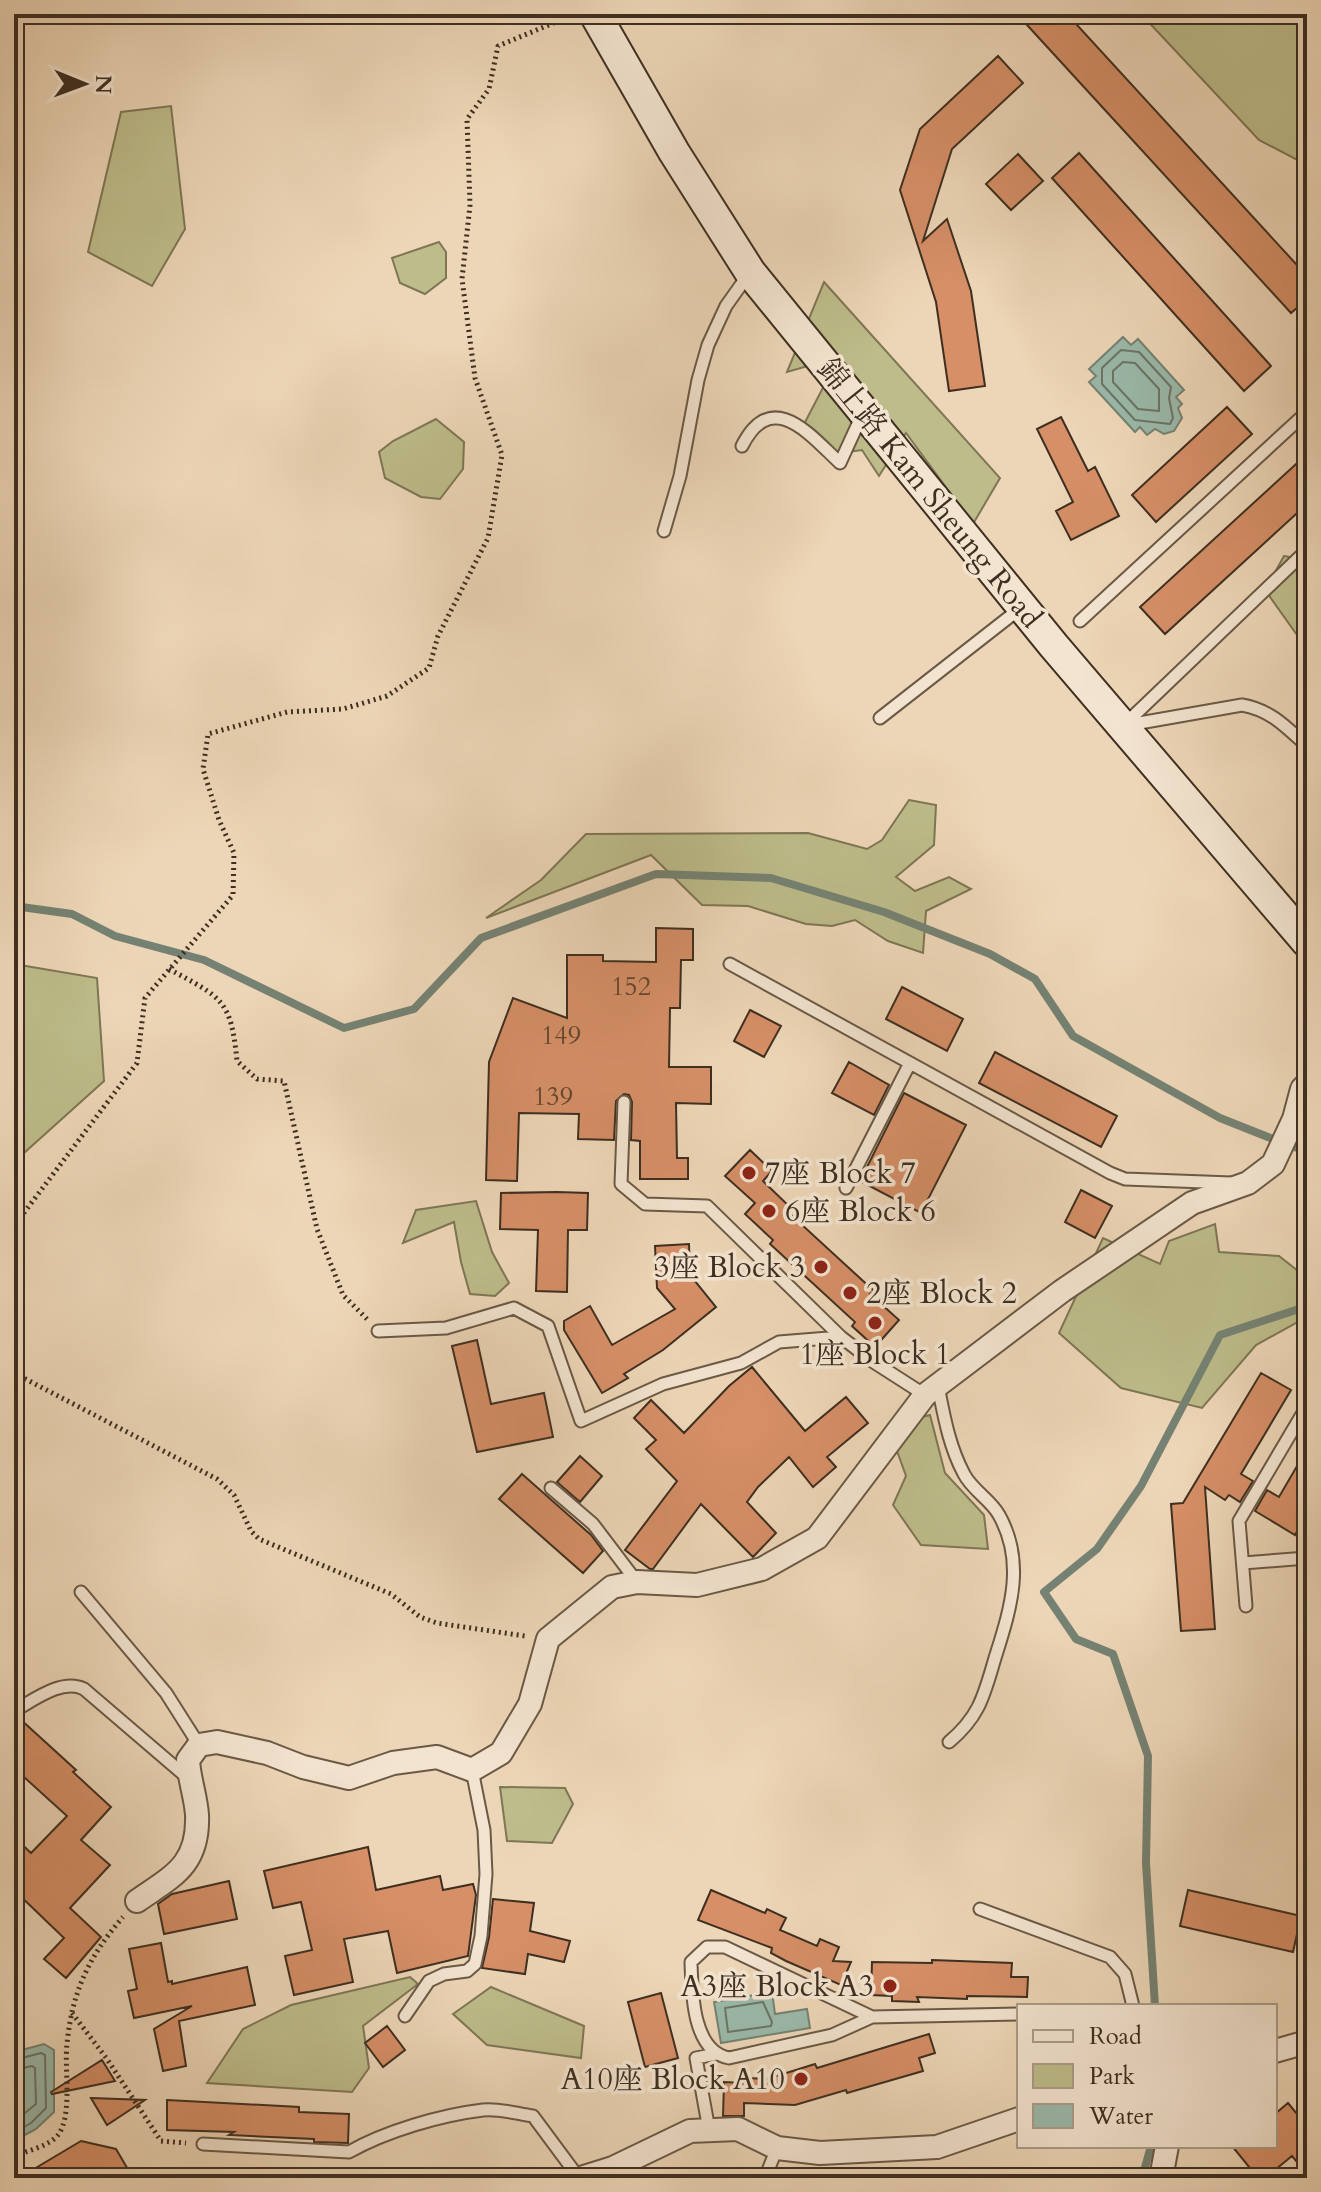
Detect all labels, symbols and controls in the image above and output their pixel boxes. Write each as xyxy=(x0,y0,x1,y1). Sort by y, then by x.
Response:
north arrow xyxy=(44,44,124,124)
text: N xyxy=(88,75,118,94)
street label: 錦上路 Kam Sheung Road xyxy=(808,350,1051,637)
house number: 152 xyxy=(611,969,651,1004)
house number: 149 xyxy=(541,1018,581,1053)
house number: 139 xyxy=(533,1079,573,1114)
place label: 7座 Block 7 xyxy=(765,1153,916,1194)
marker: 7座 Block 7 xyxy=(740,1164,758,1182)
place label: 6座 Block 6 xyxy=(785,1191,936,1232)
marker: 6座 Block 6 xyxy=(760,1202,778,1220)
place label: 3座 Block 3 xyxy=(654,1247,805,1288)
marker: 3座 Block 3 xyxy=(812,1258,830,1276)
place label: 2座 Block 2 xyxy=(866,1273,1017,1314)
marker: 2座 Block 2 xyxy=(841,1284,859,1302)
marker: 1座 Block 1 xyxy=(866,1314,884,1332)
place label: 1座 Block 1 xyxy=(800,1334,950,1375)
place label: A3座 Block A3 xyxy=(680,1966,874,2007)
marker: A3座 Block A3 xyxy=(881,1977,899,1995)
legend xyxy=(1017,2004,1277,2148)
text: Road xyxy=(1089,2020,1142,2053)
place label: A10座 Block A10 xyxy=(561,2059,785,2100)
text: Park xyxy=(1089,2060,1135,2093)
marker: A10座 Block A10 xyxy=(792,2070,810,2088)
text: Water xyxy=(1088,2100,1153,2133)

